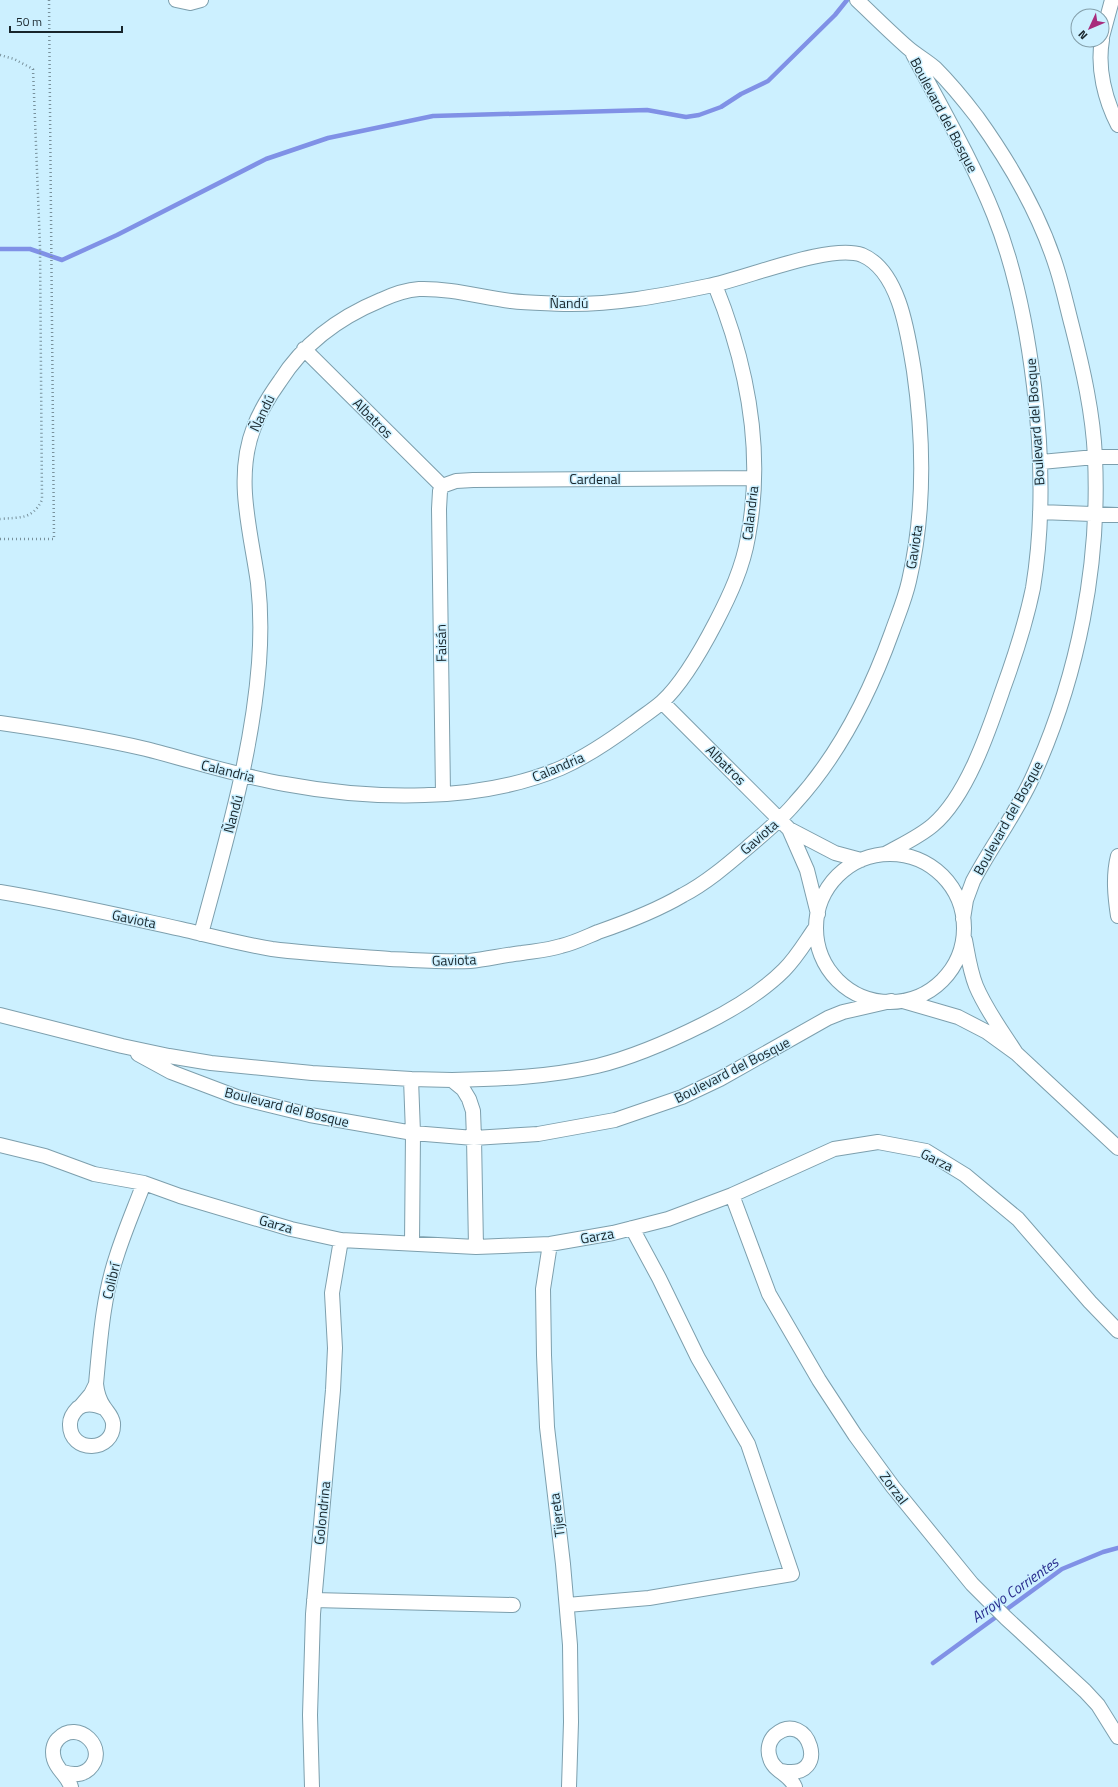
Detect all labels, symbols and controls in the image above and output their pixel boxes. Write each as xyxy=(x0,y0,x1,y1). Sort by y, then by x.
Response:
scale bar xyxy=(10,8,122,34)
north arrow xyxy=(1070,8,1110,48)
text: 50 m xyxy=(16,12,42,31)
text: N xyxy=(1074,27,1091,43)
street label: Boulevard del Bosque xyxy=(905,53,984,176)
street label: Ñandú xyxy=(550,292,588,313)
street label: Boulevard del Bosque xyxy=(1020,358,1049,486)
street label: Ñandú xyxy=(244,391,280,435)
street label: Albatros xyxy=(348,393,398,443)
street label: Cardenal xyxy=(569,468,621,489)
street label: Calandria xyxy=(736,484,763,541)
street label: Gaviota xyxy=(900,523,927,571)
street label: Faisán xyxy=(430,624,451,662)
street label: Albatros xyxy=(701,740,751,790)
street label: Calandria xyxy=(529,746,587,787)
street label: Calandria xyxy=(199,754,257,787)
street label: Boulevard del Bosque xyxy=(967,757,1048,879)
street label: Ñandú xyxy=(217,792,248,835)
street label: Gaviota xyxy=(735,814,782,859)
street label: Gaviota xyxy=(110,904,158,933)
street label: Gaviota xyxy=(431,948,477,971)
street label: Boulevard del Bosque xyxy=(670,1031,793,1108)
street label: Boulevard del Bosque xyxy=(223,1081,352,1132)
street label: Garza xyxy=(917,1143,957,1176)
street label: Garza xyxy=(257,1209,295,1238)
street label: Garza xyxy=(578,1222,615,1249)
street label: Colibrí xyxy=(96,1260,125,1301)
street label: Zorzal xyxy=(875,1467,914,1508)
street label: Golondrina xyxy=(308,1480,335,1546)
street label: Tijereta xyxy=(543,1492,570,1538)
water label: Arroyo Corrientes xyxy=(966,1550,1064,1628)

